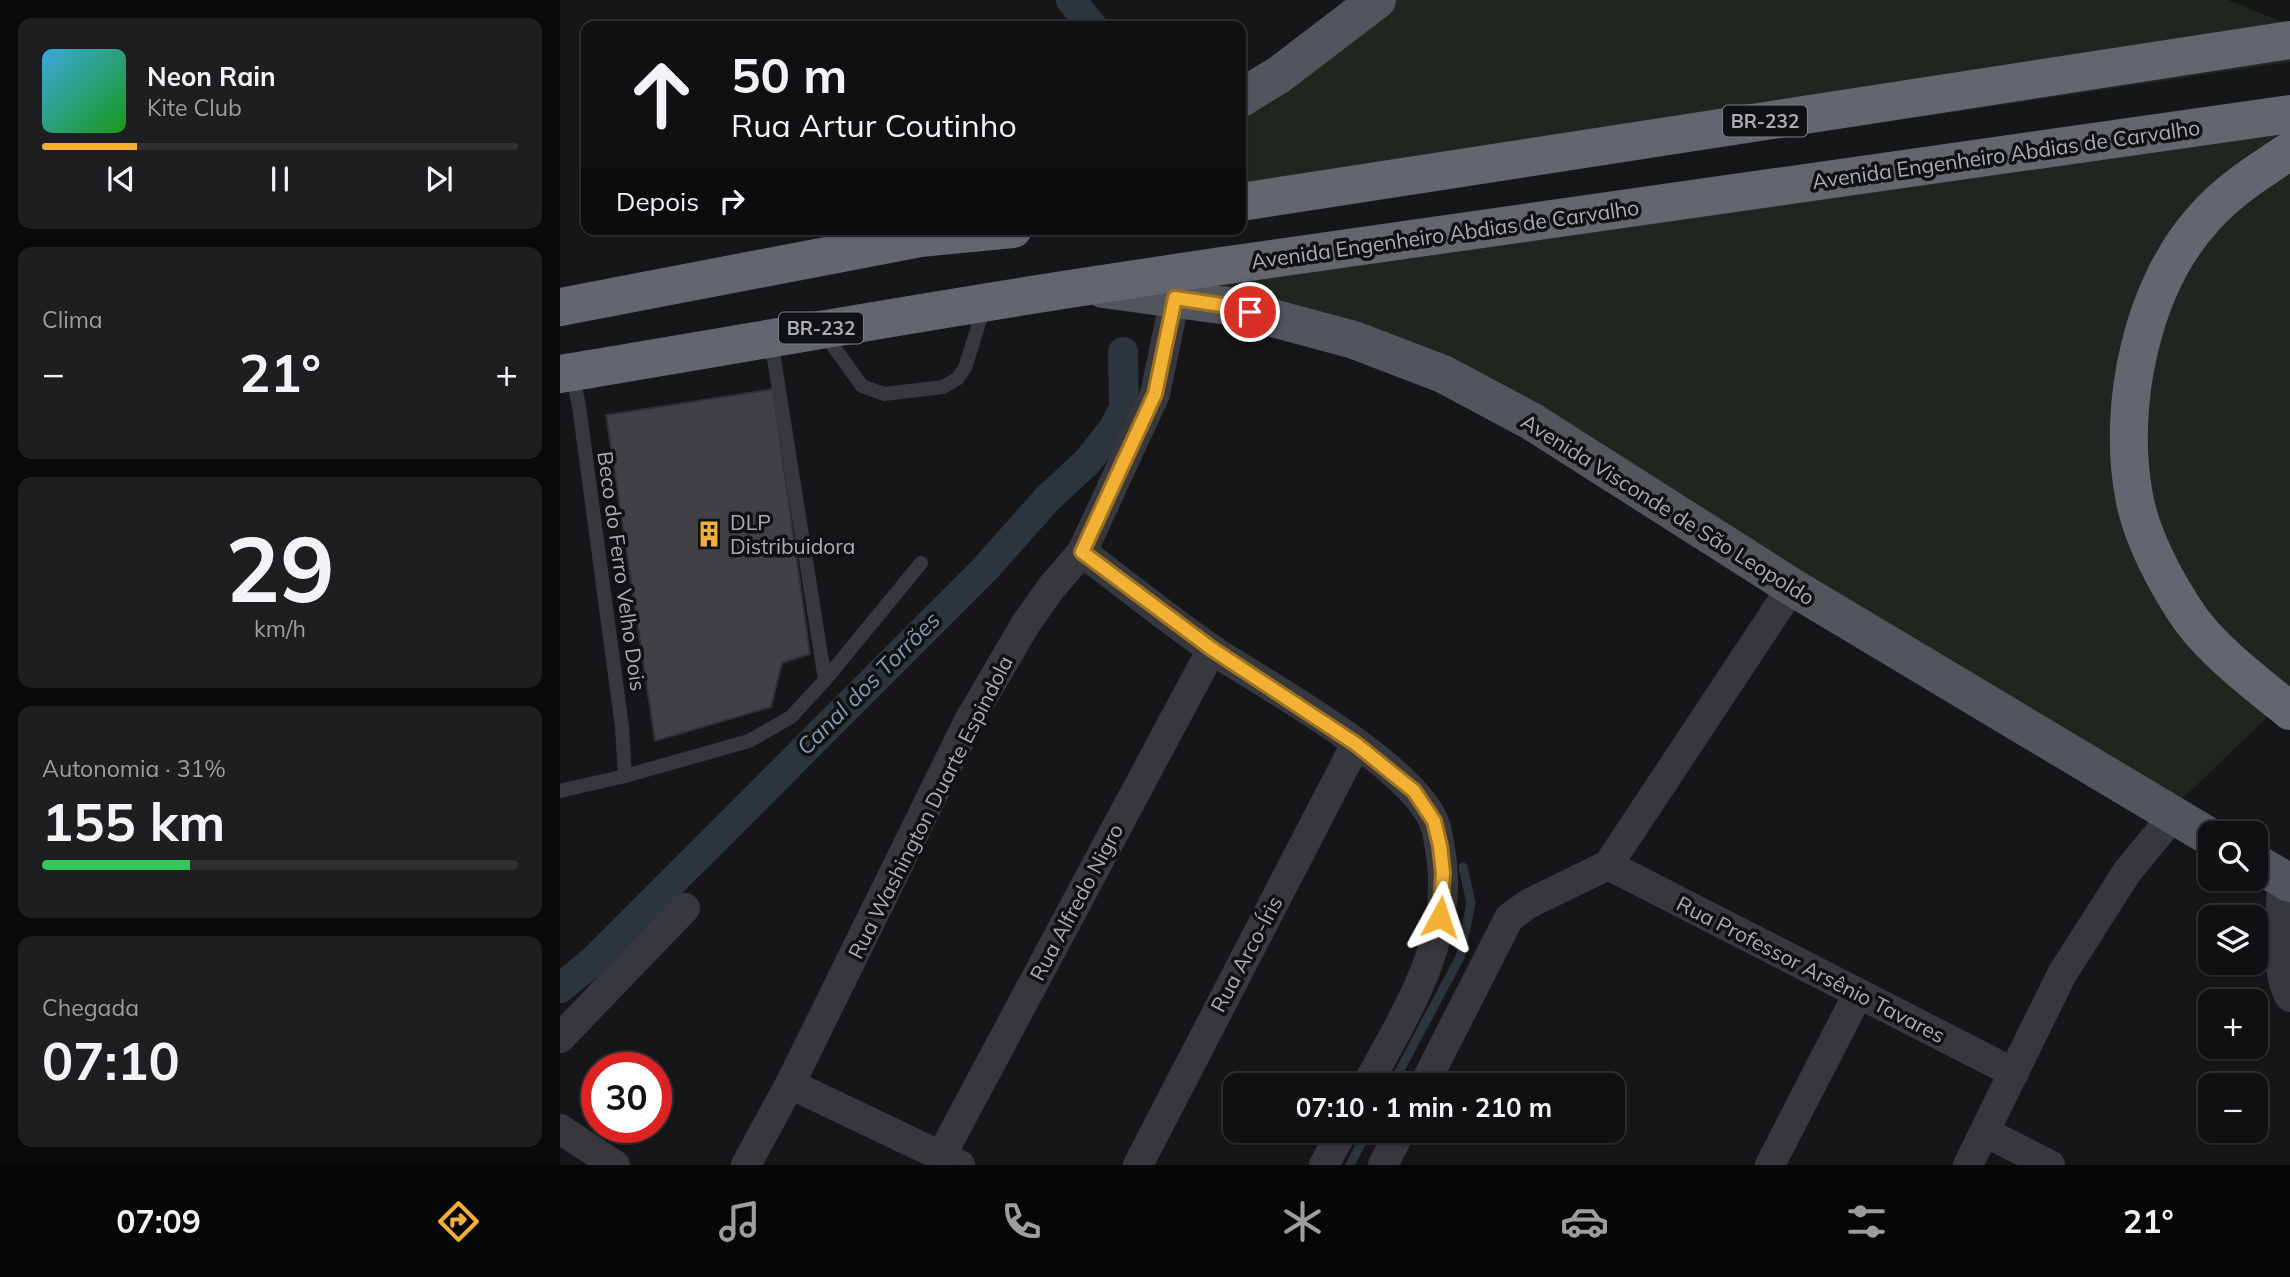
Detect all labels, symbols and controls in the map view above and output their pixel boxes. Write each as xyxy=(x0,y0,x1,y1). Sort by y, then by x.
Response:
text: 50 m xyxy=(731,44,847,105)
icon: ahead xyxy=(616,49,707,140)
text: Neon Rain xyxy=(147,60,276,93)
text: Kite Club xyxy=(147,93,242,122)
text: Rua Artur Coutinho xyxy=(731,105,1017,145)
road number: BR-232 xyxy=(1723,105,1807,136)
street label: Avenida Engenheiro Abdias de Carvalho xyxy=(1810,114,2202,194)
icon: previous xyxy=(102,160,140,198)
icon: pause xyxy=(261,160,299,198)
icon: next xyxy=(420,160,458,198)
icon: right xyxy=(713,182,751,220)
text: Depois xyxy=(616,185,699,218)
street label: Avenida Engenheiro Abdias de Carvalho xyxy=(1249,194,1641,274)
pin xyxy=(1220,282,1280,342)
icon: arrive xyxy=(1231,293,1269,331)
text: Clima xyxy=(42,305,103,334)
road number: BR-232 xyxy=(779,312,863,344)
text: 21° xyxy=(239,340,321,405)
text: − xyxy=(42,349,65,397)
text: + xyxy=(495,349,518,397)
street label: Avenida Visconde de São Leopoldo xyxy=(1517,408,1819,610)
street label: Beco do Ferro Velho Dois xyxy=(592,450,652,692)
place label: DLP Distribuidora xyxy=(730,509,855,559)
text: 29 xyxy=(225,511,335,625)
building icon: DLP Distribuidora xyxy=(694,519,724,549)
water label: Canal dos Torrões xyxy=(790,605,946,761)
text: km/h xyxy=(254,614,306,643)
street label: Rua Washington Duarte Espindola xyxy=(842,651,1018,963)
text: Autonomia · 31% xyxy=(42,754,226,783)
text: 155 km xyxy=(42,789,225,854)
street label: Rua Alfredo Nigro xyxy=(1024,819,1128,985)
map controls xyxy=(2198,821,2268,1143)
button: search xyxy=(2198,821,2268,891)
position arrow xyxy=(1403,880,1477,954)
street label: Rua Professor Arsênio Tavares xyxy=(1672,890,1950,1048)
street label: Rua Arco-Íris xyxy=(1205,892,1287,1016)
button: layers xyxy=(2198,905,2268,975)
button: + xyxy=(2198,989,2268,1059)
text: Chegada xyxy=(42,993,139,1022)
text: 07:10 xyxy=(42,1028,180,1093)
speed limit sign: 30 xyxy=(581,1052,672,1143)
button: − xyxy=(2198,1073,2268,1143)
text: 07:10 · 1 min · 210 m xyxy=(1296,1091,1552,1124)
icon: directions xyxy=(434,1197,483,1246)
icon: music xyxy=(715,1197,764,1246)
icon: phone xyxy=(997,1197,1046,1246)
icon: climate xyxy=(1278,1197,1327,1246)
icon: car xyxy=(1560,1197,1609,1246)
icon: filters xyxy=(1842,1197,1891,1246)
text: 07:09 xyxy=(116,1201,201,1241)
text: 21° xyxy=(2123,1201,2174,1241)

